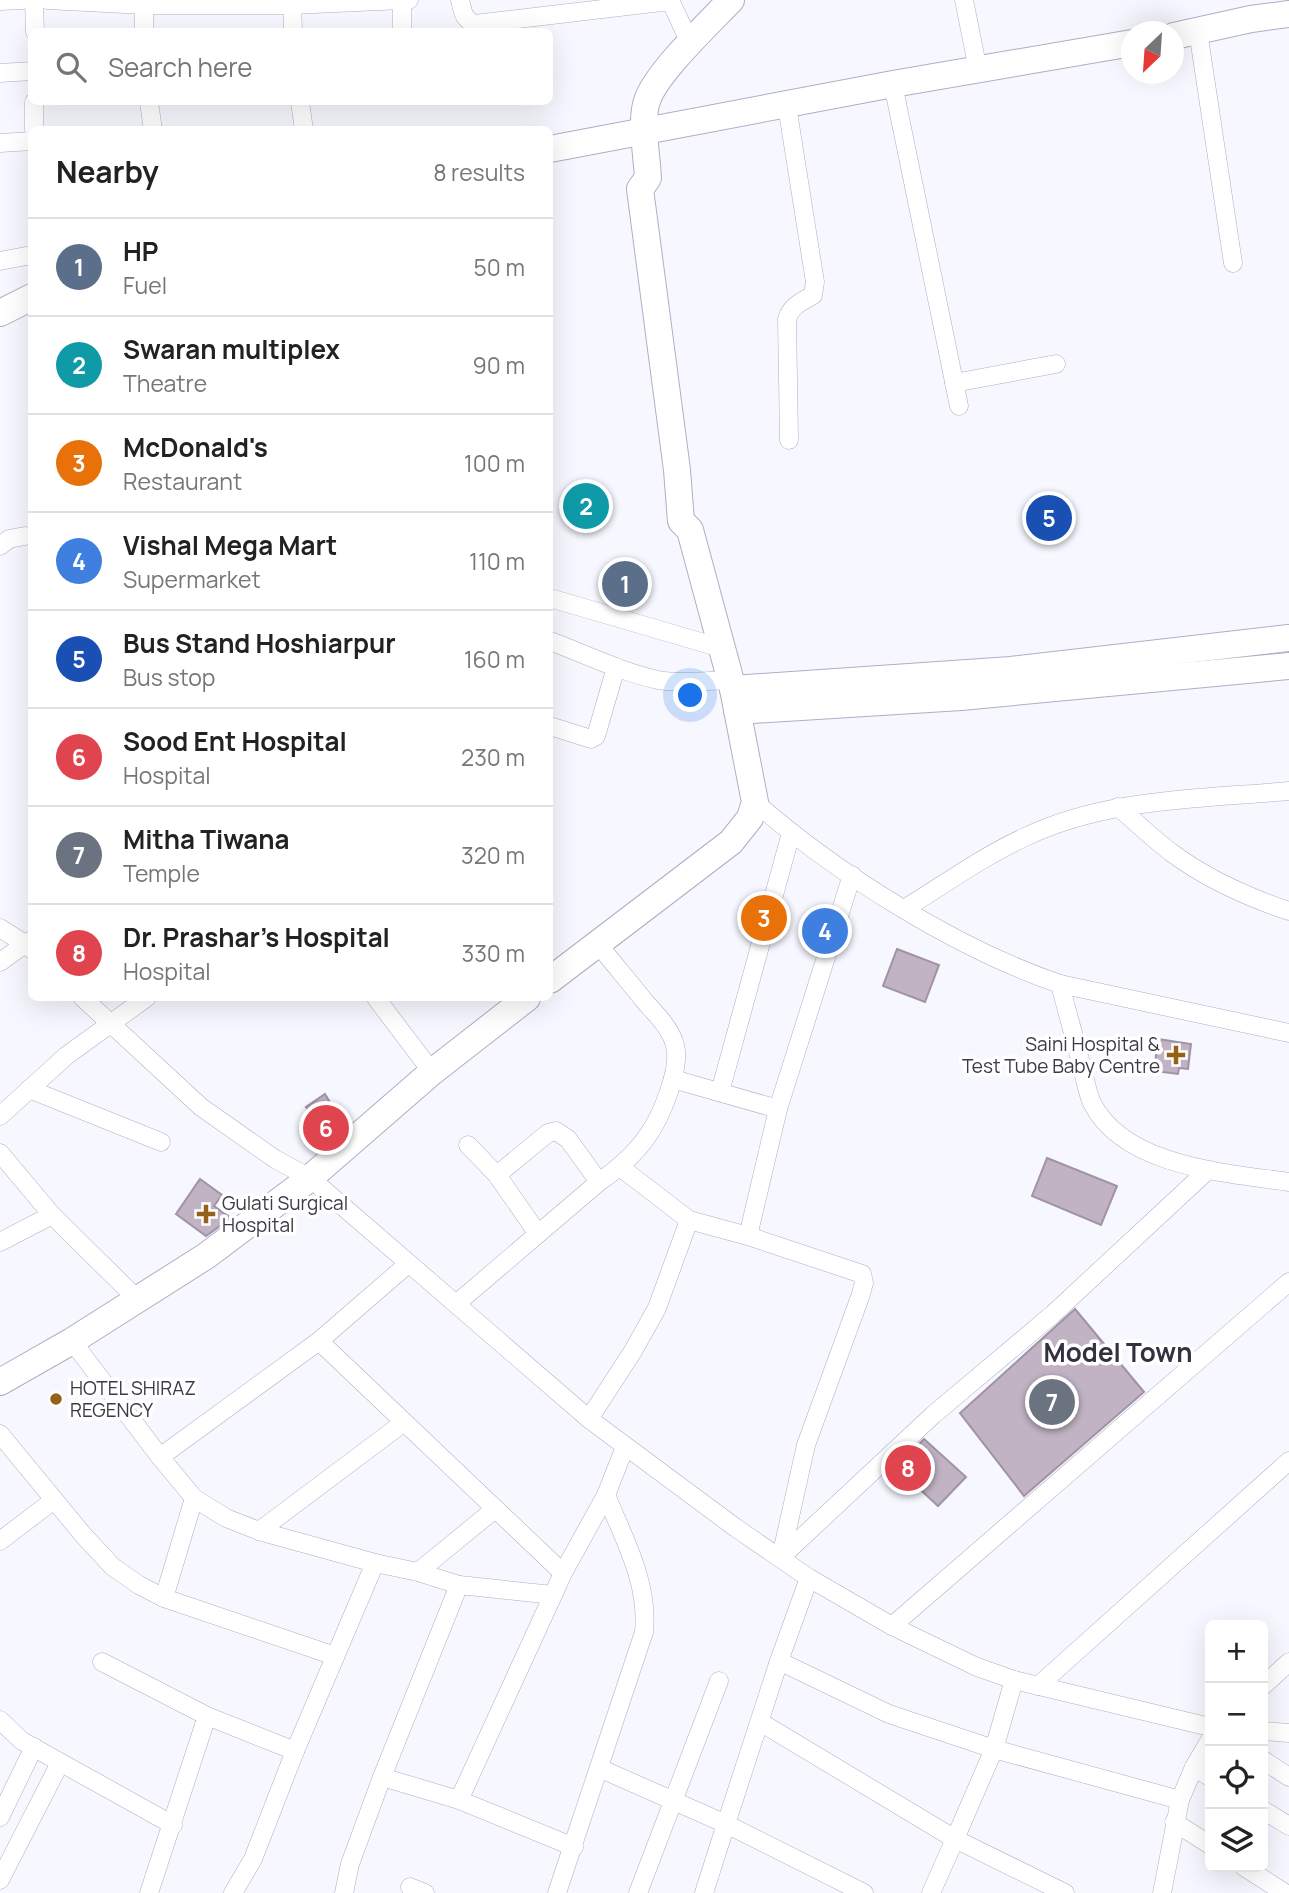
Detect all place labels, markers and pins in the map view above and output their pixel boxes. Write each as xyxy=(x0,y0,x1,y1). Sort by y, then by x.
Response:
pin: 2 xyxy=(563,480,609,532)
pin: 5 xyxy=(1026,492,1072,544)
pin: 1 xyxy=(602,558,648,610)
pin: 3 xyxy=(741,892,787,944)
pin: 4 xyxy=(802,905,848,957)
place label: Saini Hospital & Test Tube Baby Centre xyxy=(962,1031,1161,1079)
marker: Saini Hospital & Test Tube Baby Centre xyxy=(1166,1045,1186,1065)
pin: 6 xyxy=(303,1102,349,1154)
place label: Gulati Surgical Hospital xyxy=(222,1190,348,1238)
marker: Gulati Surgical Hospital xyxy=(196,1204,216,1224)
place label: HOTEL SHIRAZ REGENCY xyxy=(70,1375,196,1423)
pin: 7 xyxy=(1029,1376,1075,1428)
marker: HOTEL SHIRAZ REGENCY xyxy=(48,1391,64,1407)
pin: 8 xyxy=(885,1442,931,1494)

